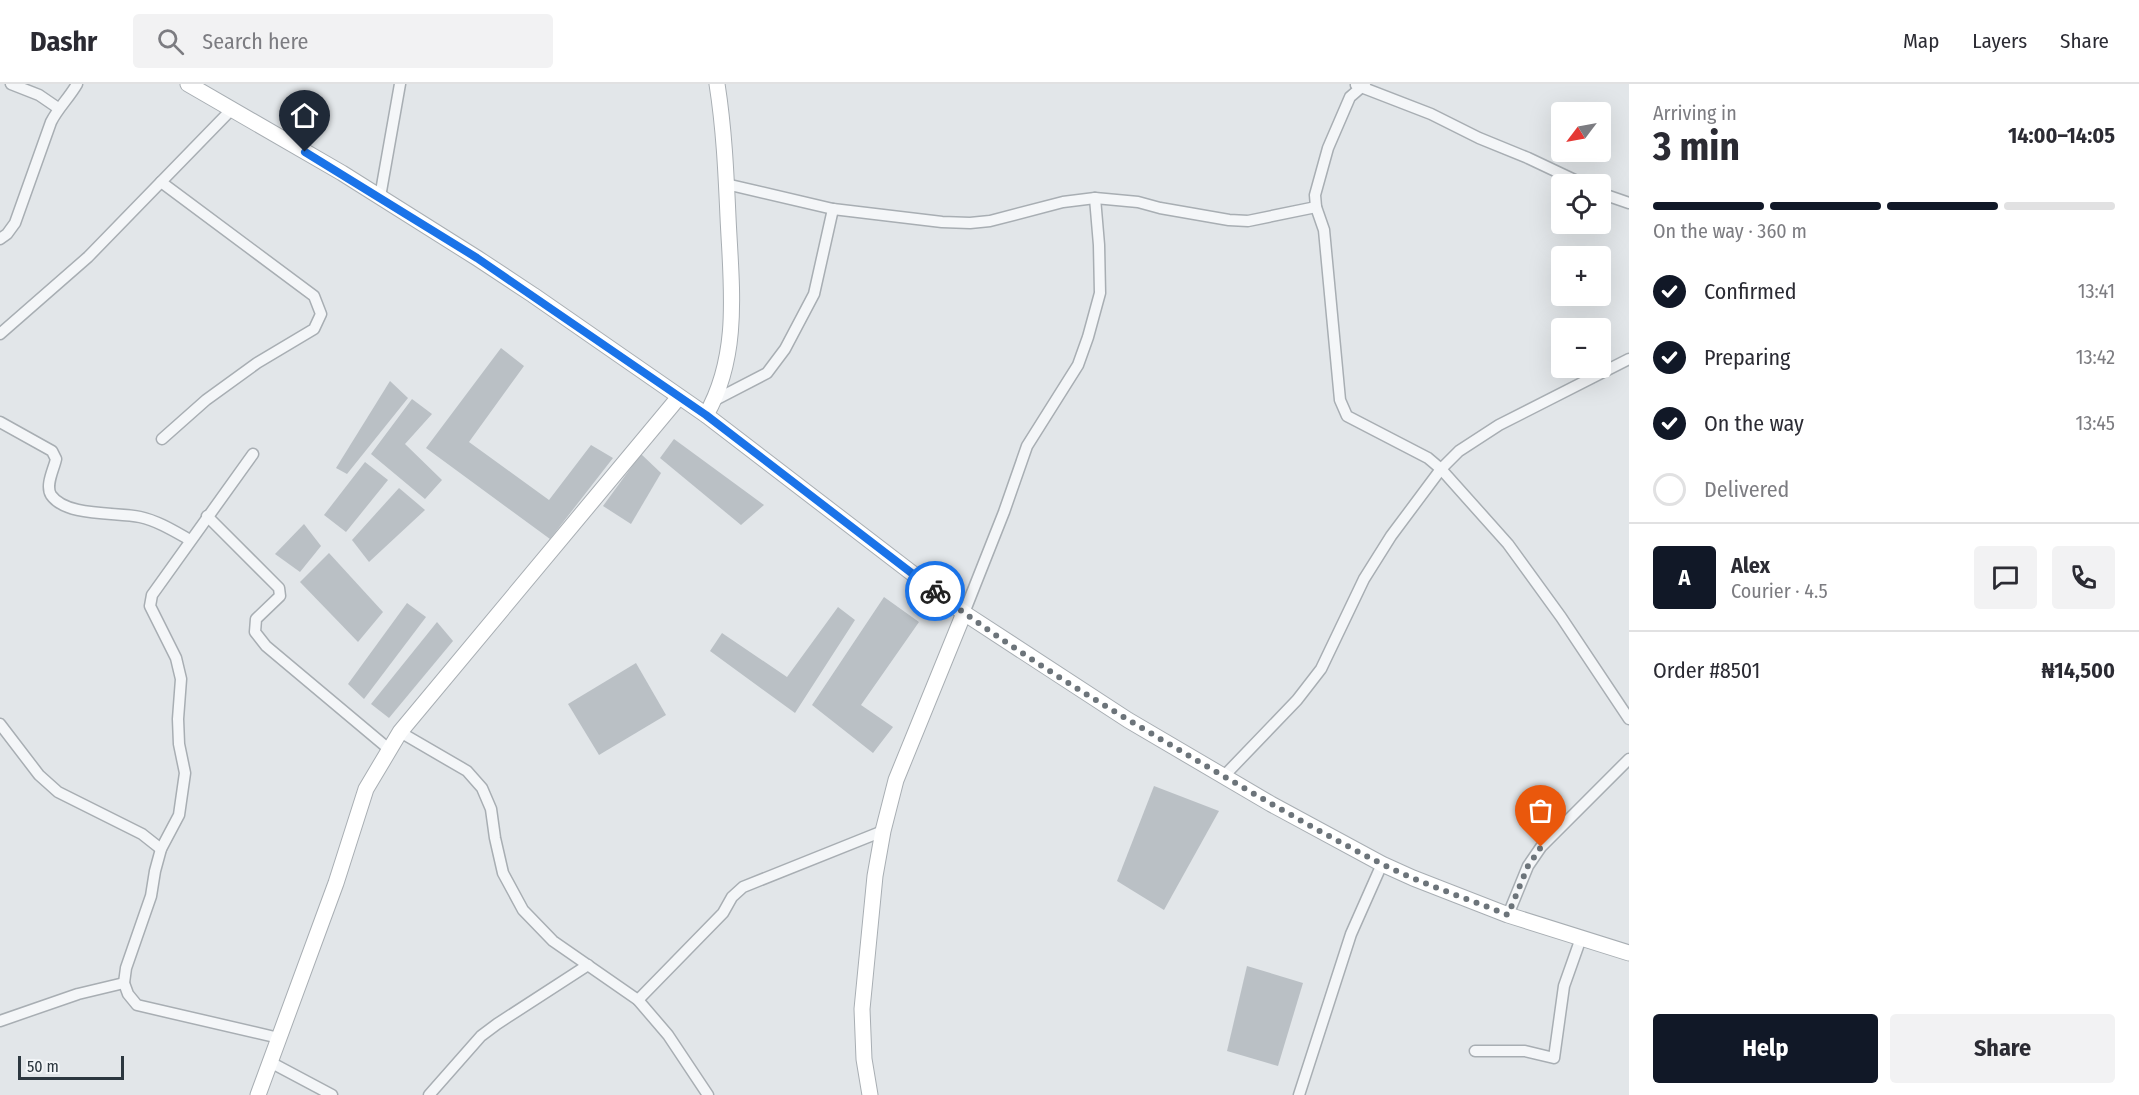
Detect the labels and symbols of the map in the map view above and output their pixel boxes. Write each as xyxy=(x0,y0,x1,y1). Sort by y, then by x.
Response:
pin xyxy=(279,90,330,152)
north arrow xyxy=(1551,102,1611,162)
courier xyxy=(905,561,965,621)
pin xyxy=(1515,785,1566,847)
scale bar xyxy=(18,1053,124,1080)

